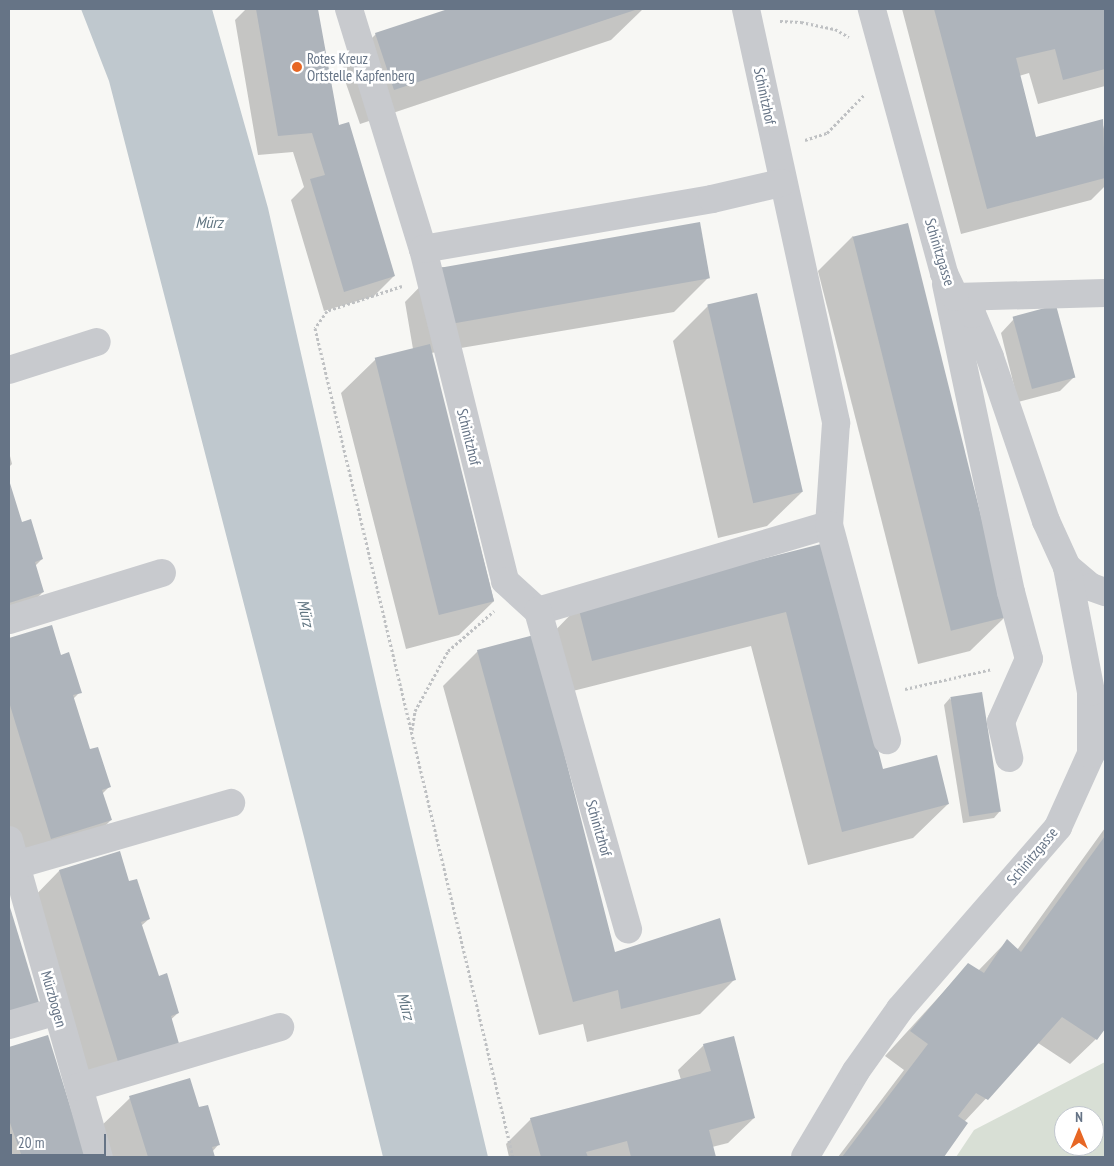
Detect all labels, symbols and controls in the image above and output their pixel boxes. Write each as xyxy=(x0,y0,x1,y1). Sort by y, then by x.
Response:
place label: Rotes Kreuz Ortstelle Kapfenberg xyxy=(307,49,415,84)
marker: Rotes Kreuz Ortstelle Kapfenberg xyxy=(291,61,303,73)
street label: Schinitzhof xyxy=(750,66,780,126)
water label: Mürz xyxy=(195,212,223,232)
street label: Schinitzgasse xyxy=(921,216,959,288)
street label: Schinitzhof xyxy=(453,407,485,467)
water label: Mürz xyxy=(294,598,318,628)
street label: Schinitzhof xyxy=(582,798,616,858)
street label: Schinitzgasse xyxy=(1003,824,1061,888)
street label: Mürzbogen xyxy=(37,969,71,1029)
water label: Mürz xyxy=(393,990,419,1022)
north arrow xyxy=(1054,1106,1104,1156)
text: N xyxy=(1075,1108,1083,1126)
scale bar xyxy=(12,1124,109,1156)
text: 20 m xyxy=(18,1133,44,1152)

